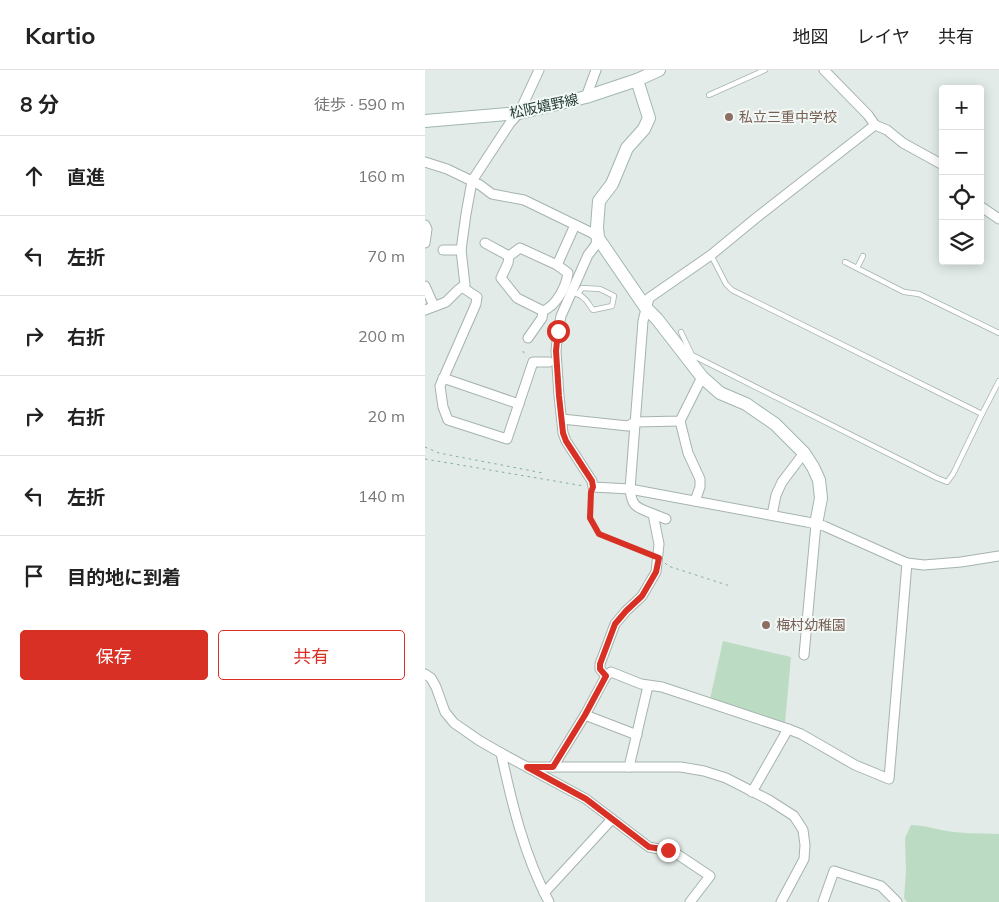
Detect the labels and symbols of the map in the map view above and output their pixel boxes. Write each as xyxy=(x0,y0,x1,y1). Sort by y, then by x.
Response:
street label: 松阪嬉野線 xyxy=(508,90,580,122)
place label: 私立三重中学校 xyxy=(739,108,837,126)
marker: 私立三重中学校 xyxy=(723,111,735,123)
route start xyxy=(547,320,570,343)
place label: 梅村幼稚園 xyxy=(776,616,846,634)
marker: 梅村幼稚園 xyxy=(760,619,772,631)
route end xyxy=(657,839,680,862)

